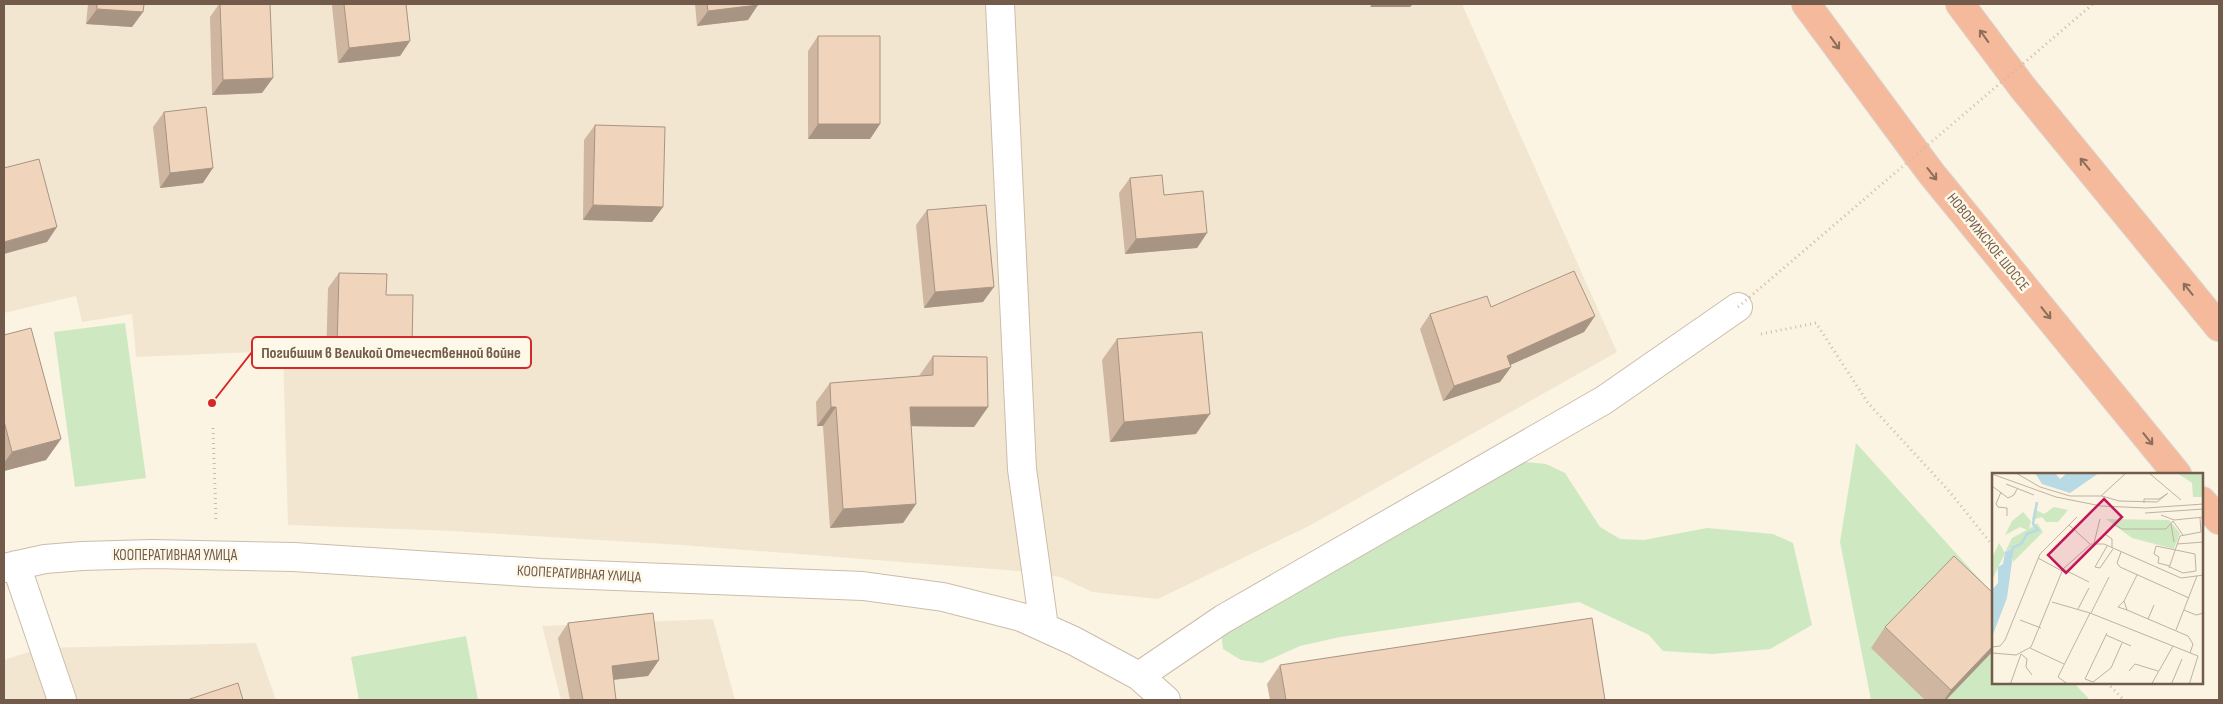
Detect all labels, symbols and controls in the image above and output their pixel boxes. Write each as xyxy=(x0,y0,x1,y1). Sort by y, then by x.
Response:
one-way arrow xyxy=(1979,29,1989,43)
one-way arrow xyxy=(1830,36,1840,50)
one-way arrow xyxy=(2079,158,2090,171)
one-way arrow xyxy=(1926,167,1937,180)
street label: НОВОРИЖСКОЕ ШОССЕ xyxy=(1943,189,2033,295)
one-way arrow xyxy=(2183,283,2194,296)
one-way arrow xyxy=(2040,306,2051,319)
callout: Погибшим в Великой Отечественной войне xyxy=(252,337,531,368)
text: Погибшим в Великой Отечественной войне xyxy=(261,344,521,363)
one-way arrow xyxy=(2143,432,2154,445)
inset map xyxy=(1992,473,2203,684)
street label: КООПЕРАТИВНАЯ УЛИЦА xyxy=(113,546,238,565)
street label: КООПЕРАТИВНАЯ УЛИЦА xyxy=(516,561,642,587)

